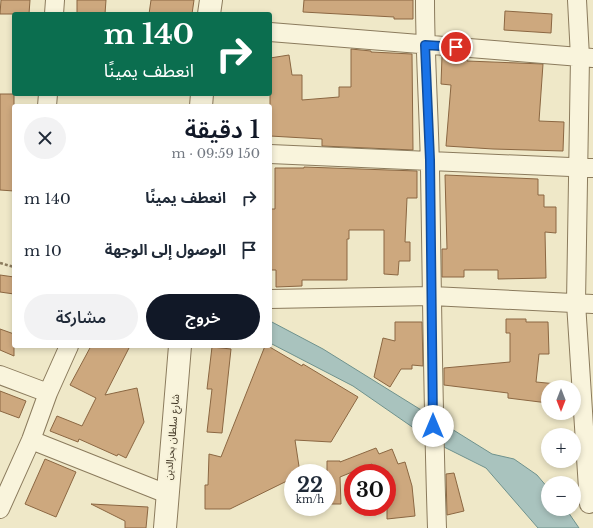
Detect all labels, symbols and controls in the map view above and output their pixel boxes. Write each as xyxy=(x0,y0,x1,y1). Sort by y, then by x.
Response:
text: 140 m xyxy=(104,17,194,52)
icon: right xyxy=(208,28,260,80)
pin xyxy=(439,30,473,64)
icon: arrive xyxy=(445,36,467,58)
text: انعطف يمينًا xyxy=(104,60,194,82)
text: 1 دقيقة xyxy=(185,115,260,144)
button: close xyxy=(24,117,66,159)
text: 150 m · 09:59 xyxy=(172,145,260,162)
icon: right xyxy=(238,187,260,209)
text: انعطف يمينًا xyxy=(145,188,226,207)
text: 140 m xyxy=(24,189,71,208)
icon: arrive xyxy=(238,239,260,261)
text: الوصول إلى الوجهة xyxy=(105,240,226,259)
text: 10 m xyxy=(24,241,62,260)
button: مشاركة xyxy=(24,294,138,340)
button: خروج xyxy=(146,294,260,340)
north arrow xyxy=(541,380,581,420)
map controls xyxy=(541,380,581,516)
street label: شارع سلطان بحرالدين xyxy=(162,393,183,481)
position arrow xyxy=(412,405,454,447)
button: + xyxy=(541,428,581,468)
speed limit sign: 30 xyxy=(344,464,396,516)
text: 22 xyxy=(297,473,323,497)
button: − xyxy=(541,476,581,516)
text: km/h xyxy=(296,493,324,506)

